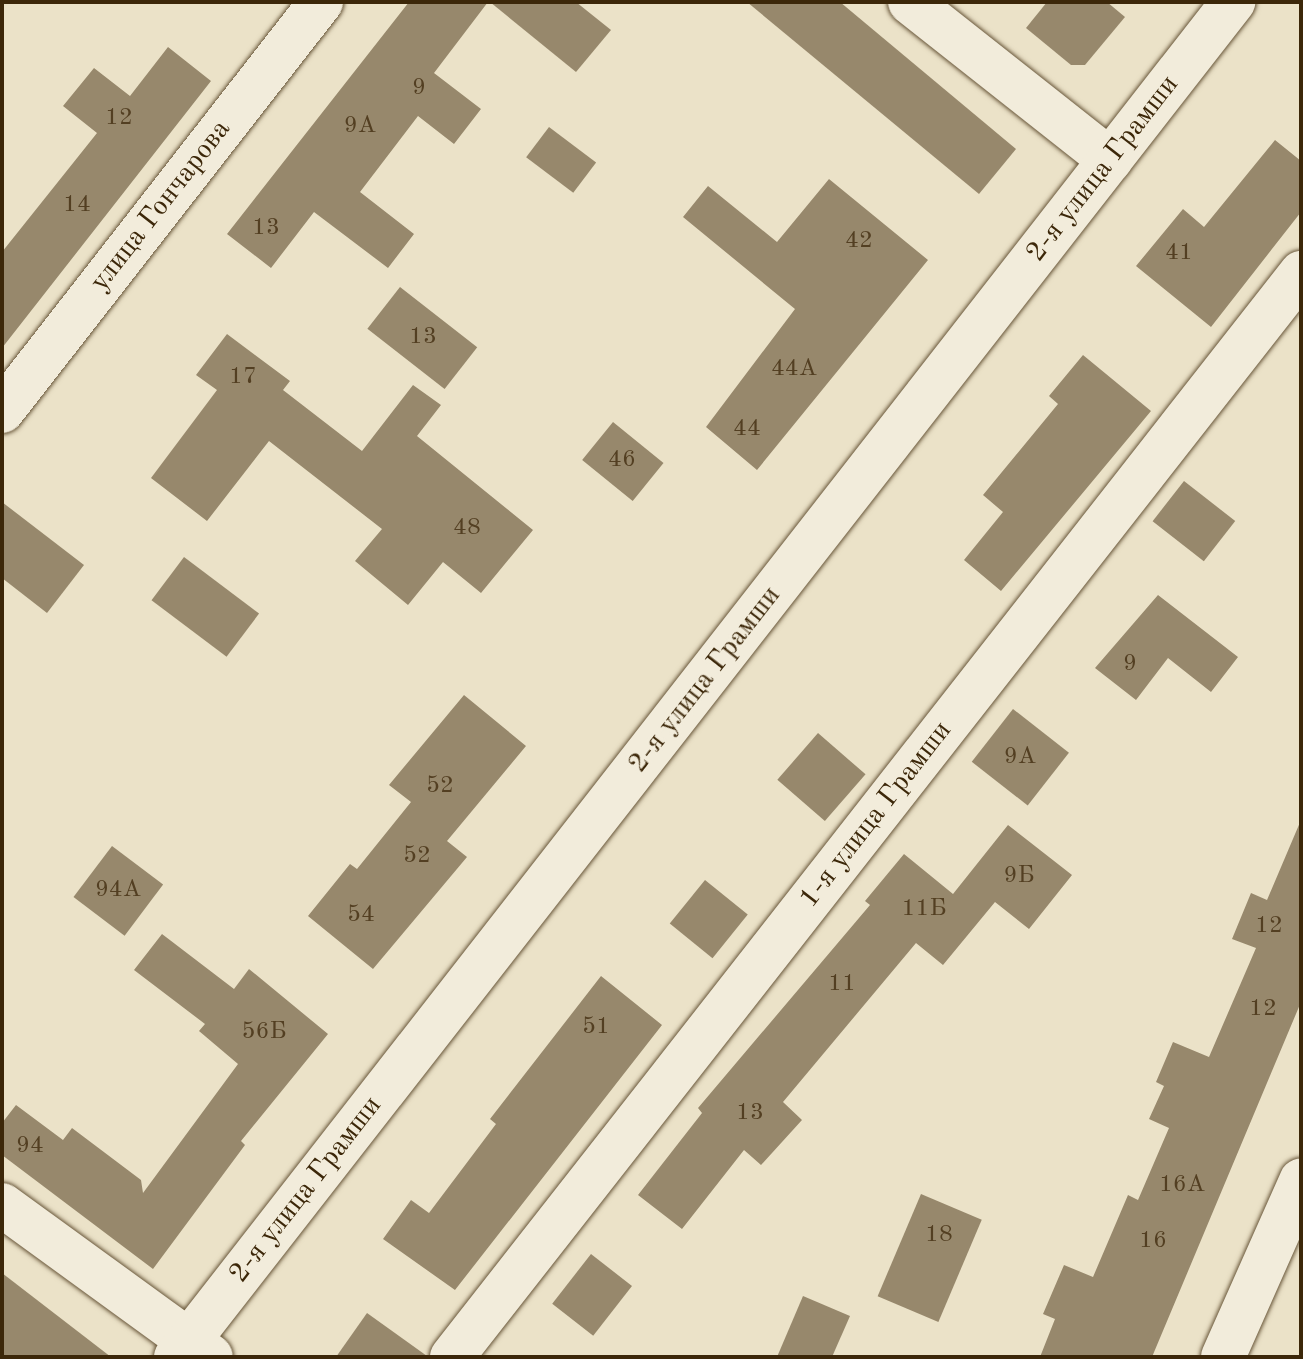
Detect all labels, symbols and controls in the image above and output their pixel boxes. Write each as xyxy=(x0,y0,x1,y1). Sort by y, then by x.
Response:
street label: 2-я улица Грамши xyxy=(1020,69,1186,269)
house number: 9 xyxy=(412,75,426,103)
house number: 12 xyxy=(105,105,133,133)
house number: 9А xyxy=(344,113,376,141)
street label: улица Гончарова xyxy=(84,114,238,298)
house number: 14 xyxy=(63,192,91,220)
house number: 13 xyxy=(252,215,280,243)
house number: 42 xyxy=(845,228,873,256)
house number: 41 xyxy=(1165,240,1193,268)
house number: 13 xyxy=(409,324,437,352)
house number: 44А xyxy=(771,356,817,384)
house number: 17 xyxy=(229,364,257,392)
house number: 44 xyxy=(733,416,761,444)
house number: 46 xyxy=(608,447,636,475)
house number: 48 xyxy=(453,515,481,543)
street label: 2-я улица Грамши xyxy=(622,580,788,780)
house number: 9 xyxy=(1123,651,1137,679)
street label: 1-я улица Грамши xyxy=(793,715,959,915)
house number: 9А xyxy=(1004,744,1036,772)
house number: 52 xyxy=(426,773,454,801)
house number: 52 xyxy=(403,843,431,871)
house number: 9Б xyxy=(1004,863,1034,891)
house number: 94А xyxy=(95,877,141,905)
house number: 11Б xyxy=(902,896,946,924)
house number: 54 xyxy=(347,902,375,930)
house number: 12 xyxy=(1255,913,1283,941)
house number: 11 xyxy=(828,971,856,999)
house number: 12 xyxy=(1249,996,1277,1024)
house number: 51 xyxy=(582,1014,610,1042)
house number: 56Б xyxy=(242,1019,286,1047)
street label: 2-я улица Грамши xyxy=(223,1090,389,1290)
house number: 13 xyxy=(736,1100,764,1128)
house number: 94 xyxy=(16,1133,44,1161)
house number: 16А xyxy=(1159,1172,1205,1200)
house number: 18 xyxy=(925,1222,953,1250)
house number: 16 xyxy=(1139,1228,1167,1256)

